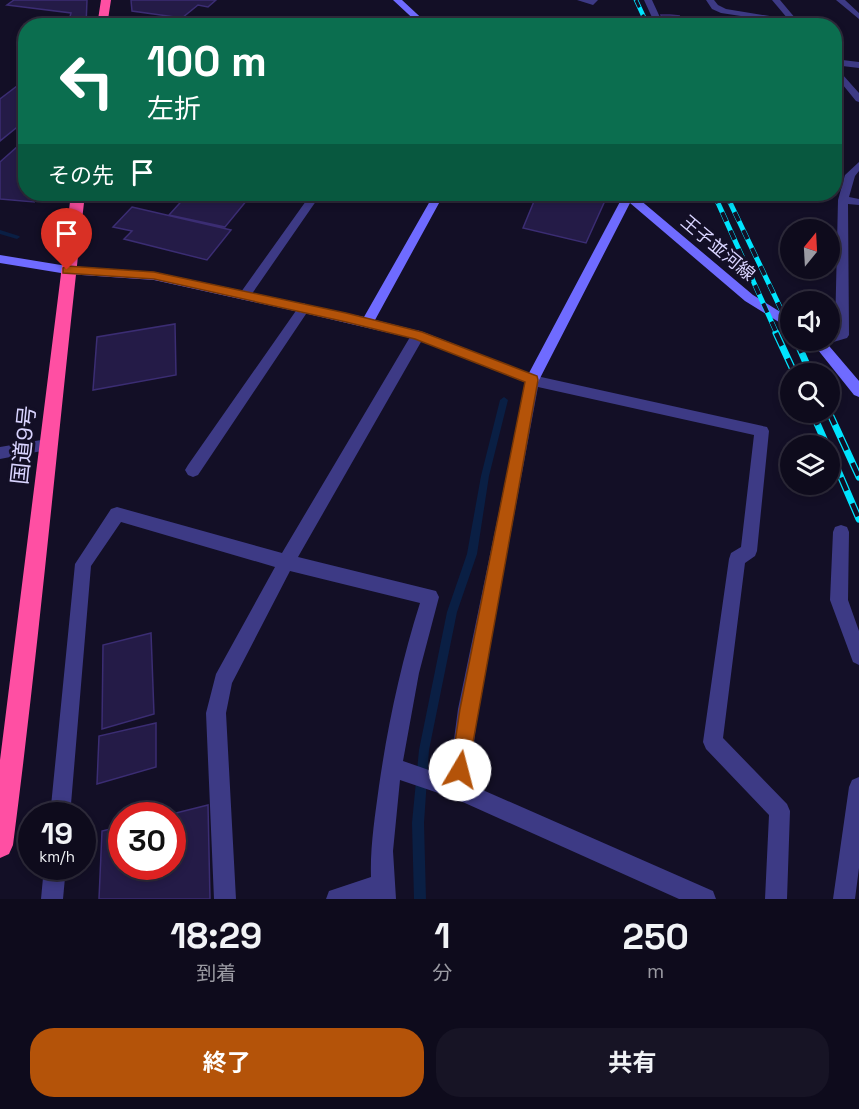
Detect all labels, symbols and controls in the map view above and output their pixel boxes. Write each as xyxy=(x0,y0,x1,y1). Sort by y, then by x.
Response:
text: 100 m xyxy=(147,35,267,88)
icon: left xyxy=(48,42,126,120)
text: 左折 xyxy=(147,91,201,126)
icon: arrive xyxy=(126,156,159,189)
text: その先 xyxy=(48,161,114,189)
pin xyxy=(41,208,92,270)
street label: 王子並河線 xyxy=(676,210,760,285)
icon: arrive xyxy=(50,217,83,250)
north arrow xyxy=(780,219,840,279)
map controls xyxy=(780,219,840,495)
button: sound xyxy=(780,291,840,351)
button: search xyxy=(780,363,840,423)
street label: 国道9号 xyxy=(5,404,41,486)
button: layers xyxy=(780,435,840,495)
position arrow xyxy=(428,738,492,802)
speed limit sign: 30 xyxy=(108,802,186,880)
text: 19 xyxy=(41,814,73,853)
text: km/h xyxy=(39,847,75,866)
text: 18:29 xyxy=(170,913,262,959)
text: 1 xyxy=(434,913,451,959)
text: 250 xyxy=(623,914,689,960)
text: m xyxy=(647,958,664,984)
text: 到着 xyxy=(196,960,236,986)
text: 分 xyxy=(432,960,452,986)
button: 終了 xyxy=(30,1028,424,1097)
button: 共有 xyxy=(436,1028,829,1097)

